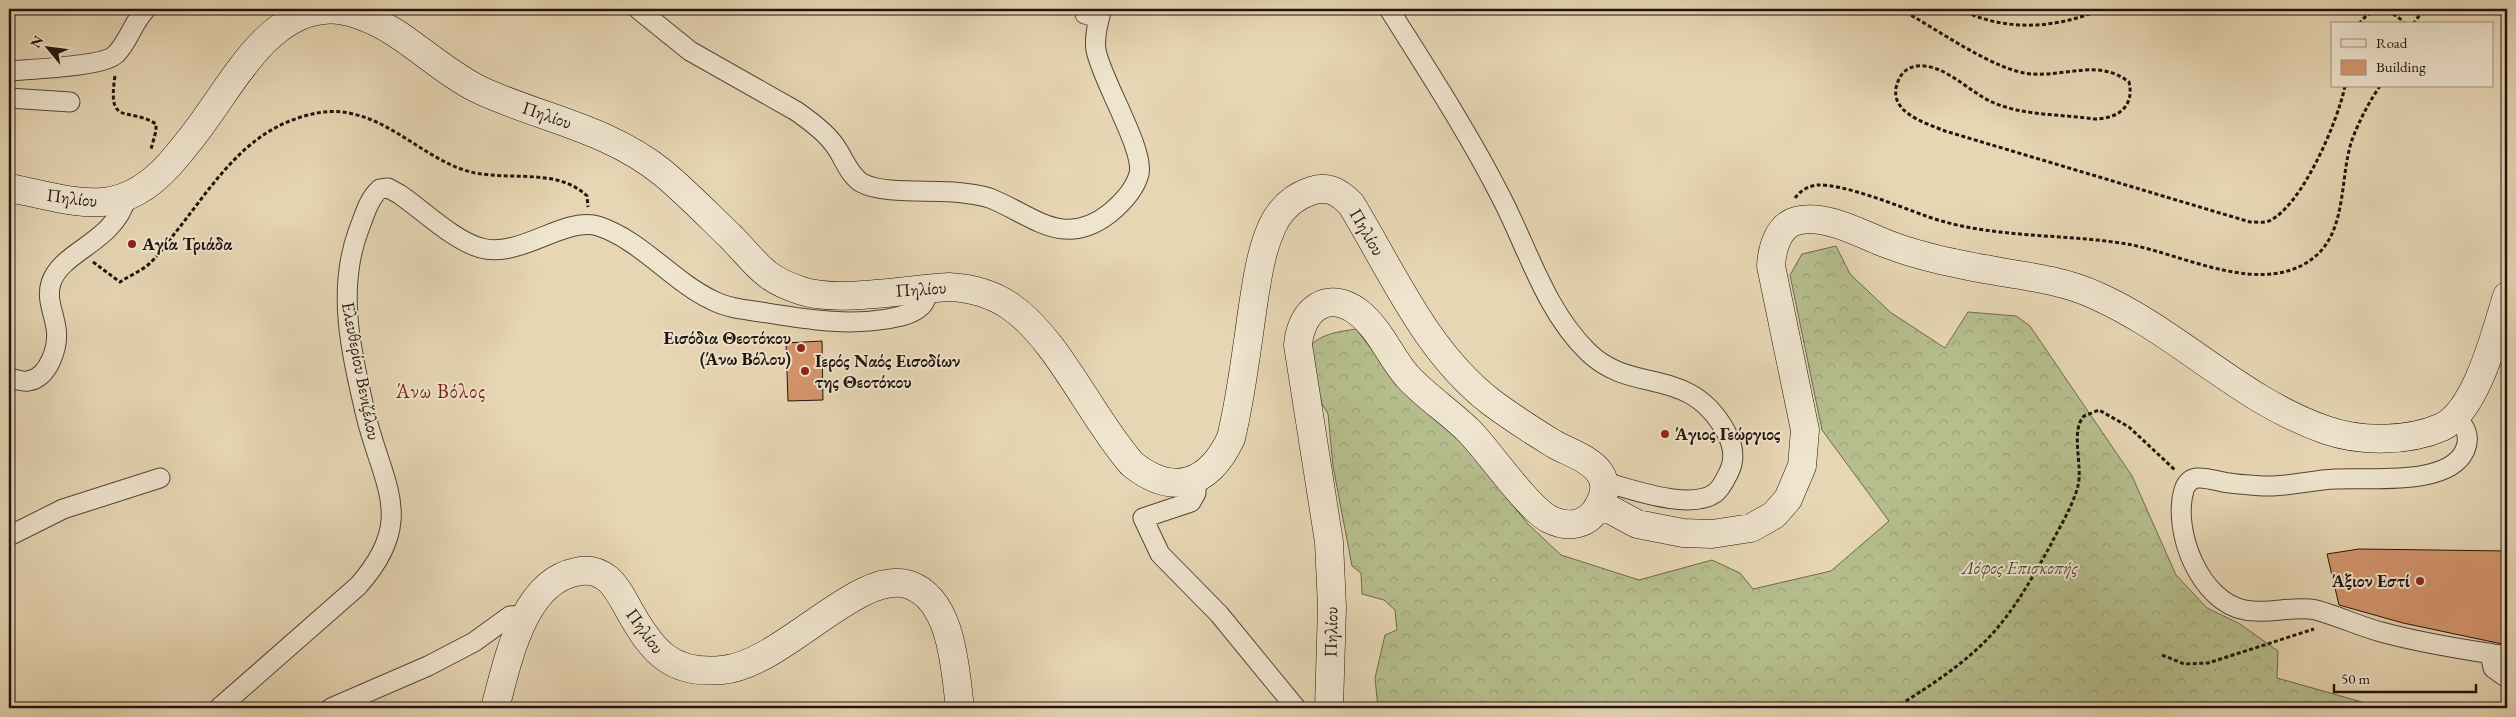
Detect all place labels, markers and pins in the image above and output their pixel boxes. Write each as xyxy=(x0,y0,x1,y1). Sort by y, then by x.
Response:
place label: Αγία Τριάδα xyxy=(141,232,233,255)
marker: Αγία Τριάδα xyxy=(126,238,138,250)
place label: Εισόδια Θεοτόκου (Άνω Βόλου) xyxy=(664,326,791,370)
marker: Εισόδια Θεοτόκου (Άνω Βόλου) xyxy=(795,342,807,354)
place label: Ιερός Ναός Εισοδίων της Θεοτόκου xyxy=(815,349,960,393)
marker: Ιερός Ναός Εισοδίων της Θεοτόκου xyxy=(799,365,811,377)
place label: Άγιος Γεώργιος xyxy=(1674,422,1781,445)
marker: Άγιος Γεώργιος xyxy=(1659,428,1671,440)
place label: Άξιον Εστί xyxy=(2331,569,2410,592)
marker: Άξιον Εστί xyxy=(2414,575,2426,587)

